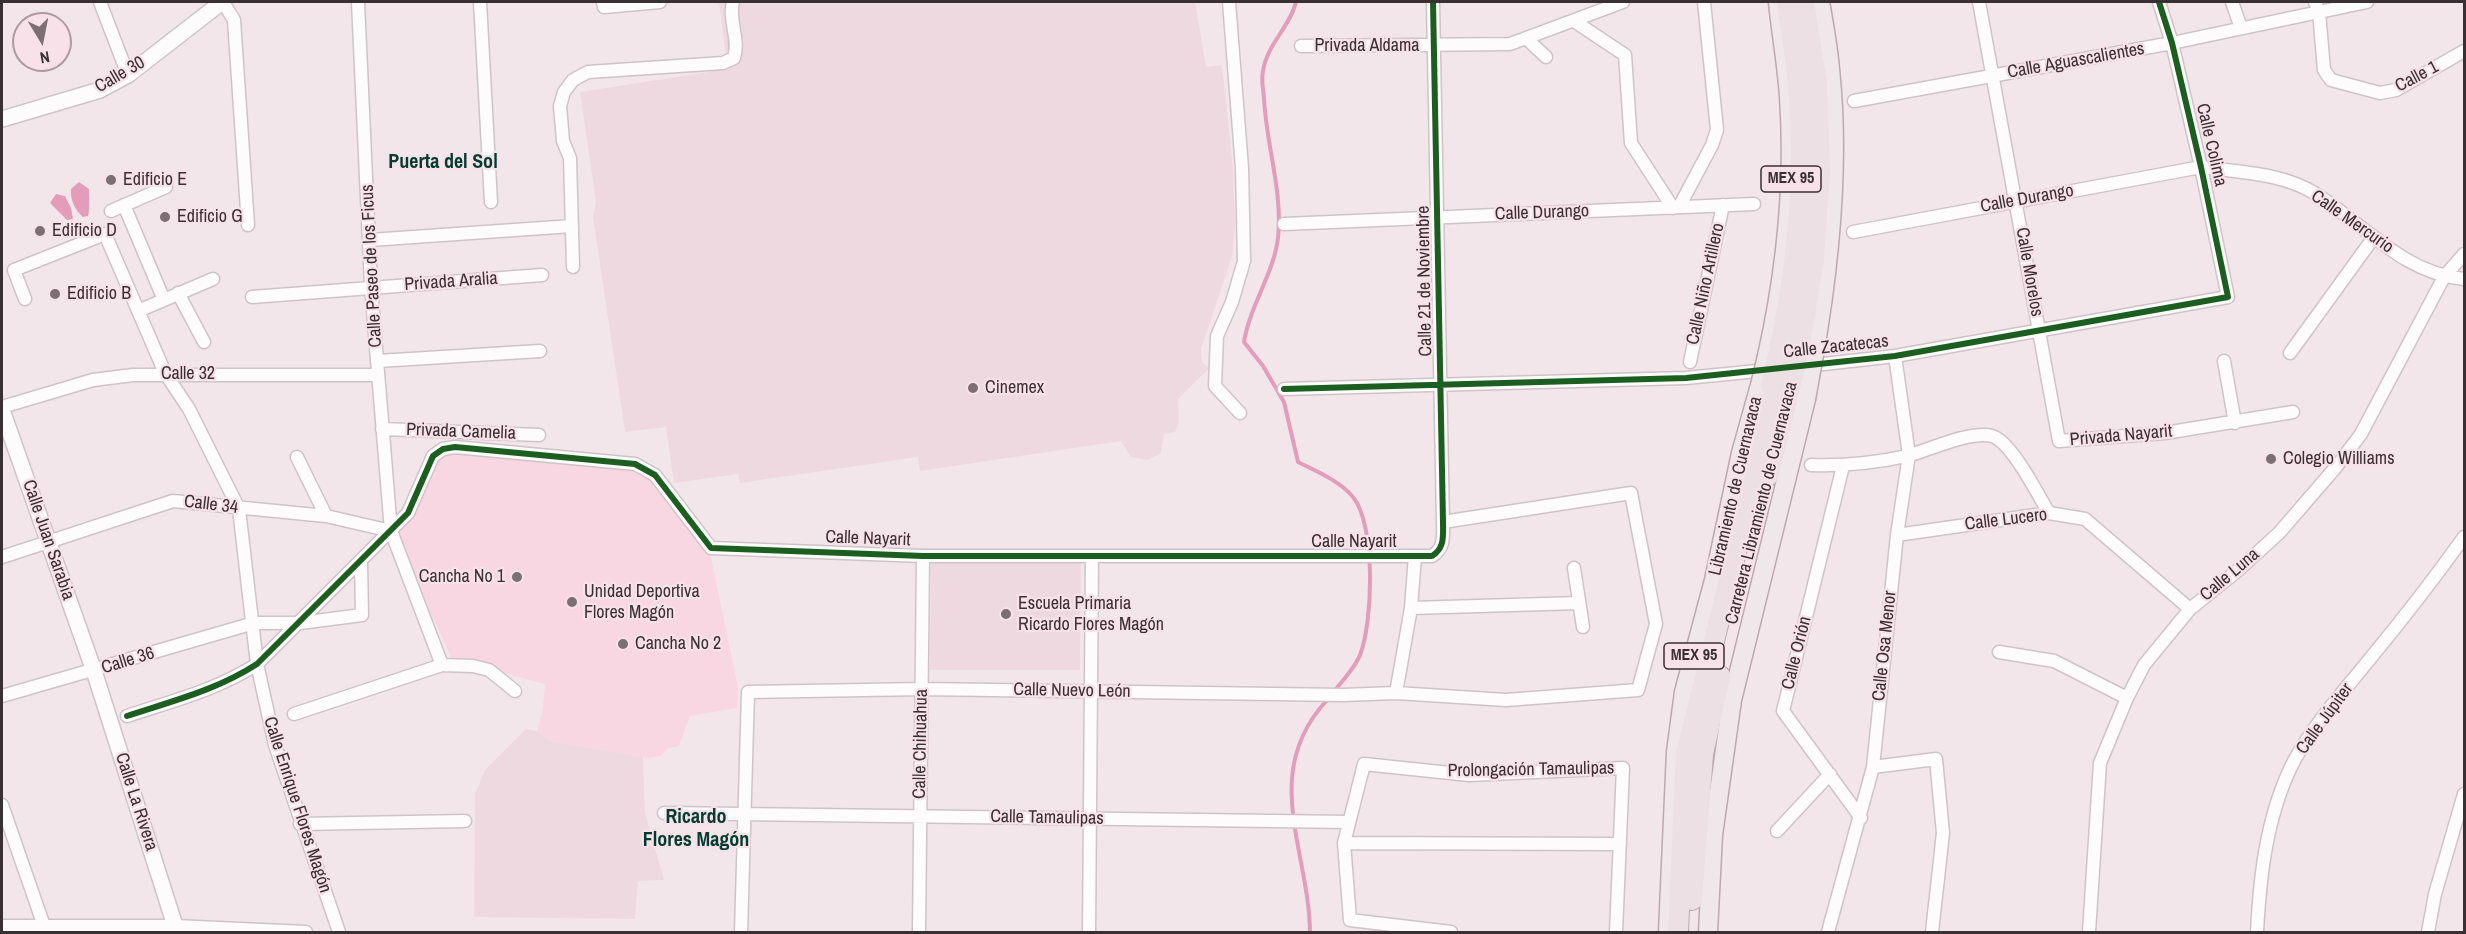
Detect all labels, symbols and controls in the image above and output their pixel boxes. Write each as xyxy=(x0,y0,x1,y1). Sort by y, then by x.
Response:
north arrow xyxy=(12,12,72,72)
street label: Privada Aldama xyxy=(1314,35,1420,57)
street label: Calle Aguascalientes xyxy=(2006,38,2146,84)
text: N xyxy=(38,46,51,69)
street label: Calle 30 xyxy=(91,52,149,98)
street label: Calle 1 xyxy=(2392,57,2442,97)
street label: Calle Colima xyxy=(2191,101,2231,189)
district label: Puerta del Sol xyxy=(388,151,498,175)
road number: MEX 95 xyxy=(1761,166,1821,192)
place label: Edificio E xyxy=(123,169,187,191)
marker: Edificio E xyxy=(104,173,118,187)
street label: Calle Durango xyxy=(1979,180,2075,218)
street label: Calle Paseo de los Ficus xyxy=(357,184,387,348)
street label: Calle Mercurio xyxy=(2307,186,2397,258)
street label: Calle Durango xyxy=(1494,201,1590,225)
street label: Calle 21 de Noviembre xyxy=(1413,205,1437,357)
place label: Edificio G xyxy=(177,206,243,228)
marker: Edificio G xyxy=(158,210,172,224)
place label: Edificio D xyxy=(52,220,117,242)
street label: Calle Niño Artillero xyxy=(1683,221,1729,347)
marker: Edificio D xyxy=(33,224,47,238)
street label: Calle Morelos xyxy=(2011,226,2047,318)
street label: Privada Aralia xyxy=(404,268,498,296)
place label: Edificio B xyxy=(67,283,131,305)
marker: Edificio B xyxy=(48,287,62,301)
street label: Calle Zacatecas xyxy=(1782,331,1890,363)
street label: Calle 32 xyxy=(161,363,215,385)
place label: Cinemex xyxy=(985,377,1044,399)
street label: Carretera Libramiento de Cuernavaca xyxy=(1721,379,1803,627)
marker: Cinemex xyxy=(966,381,980,395)
street label: Libramiento de Cuernavaca xyxy=(1705,394,1767,578)
street label: Privada Camelia xyxy=(406,419,516,445)
street label: Privada Nayarit xyxy=(2069,421,2173,451)
place label: Colegio Williams xyxy=(2283,448,2395,470)
marker: Colegio Williams xyxy=(2264,452,2278,466)
street label: Calle Juan Sarabia xyxy=(17,477,79,603)
street label: Calle 34 xyxy=(183,491,239,519)
street label: Calle Lucero xyxy=(1964,504,2048,536)
street label: Calle Nayarit xyxy=(825,527,911,551)
street label: Calle Nayarit xyxy=(1311,531,1397,553)
street label: Calle Luna xyxy=(2196,544,2264,606)
place label: Cancha No 1 xyxy=(419,566,505,588)
marker: Cancha No 1 xyxy=(510,570,524,584)
place label: Unidad Deportiva Flores Magón xyxy=(584,581,700,624)
street label: Calle Osa Menor xyxy=(1868,590,1902,702)
place label: Escuela Primaria Ricardo Flores Magón xyxy=(1018,593,1164,636)
marker: Unidad Deportiva Flores Magón xyxy=(565,595,579,609)
marker: Escuela Primaria Ricardo Flores Magón xyxy=(999,607,1013,621)
street label: Calle Orión xyxy=(1777,614,1817,692)
place label: Cancha No 2 xyxy=(635,633,721,655)
marker: Cancha No 2 xyxy=(616,637,630,651)
street label: Calle 36 xyxy=(99,643,157,679)
road number: MEX 95 xyxy=(1664,643,1724,669)
street label: Calle Nuevo León xyxy=(1013,679,1131,703)
street label: Calle Júpiter xyxy=(2292,679,2358,759)
street label: Calle Chihuahua xyxy=(909,689,933,799)
street label: Calle Enrique Flores Magón xyxy=(258,714,336,896)
street label: Calle La Rivera xyxy=(110,750,162,854)
street label: Prolongación Tamaulipas xyxy=(1447,758,1615,782)
district label: Ricardo Flores Magón xyxy=(643,806,749,853)
street label: Calle Tamaulipas xyxy=(990,806,1104,830)

